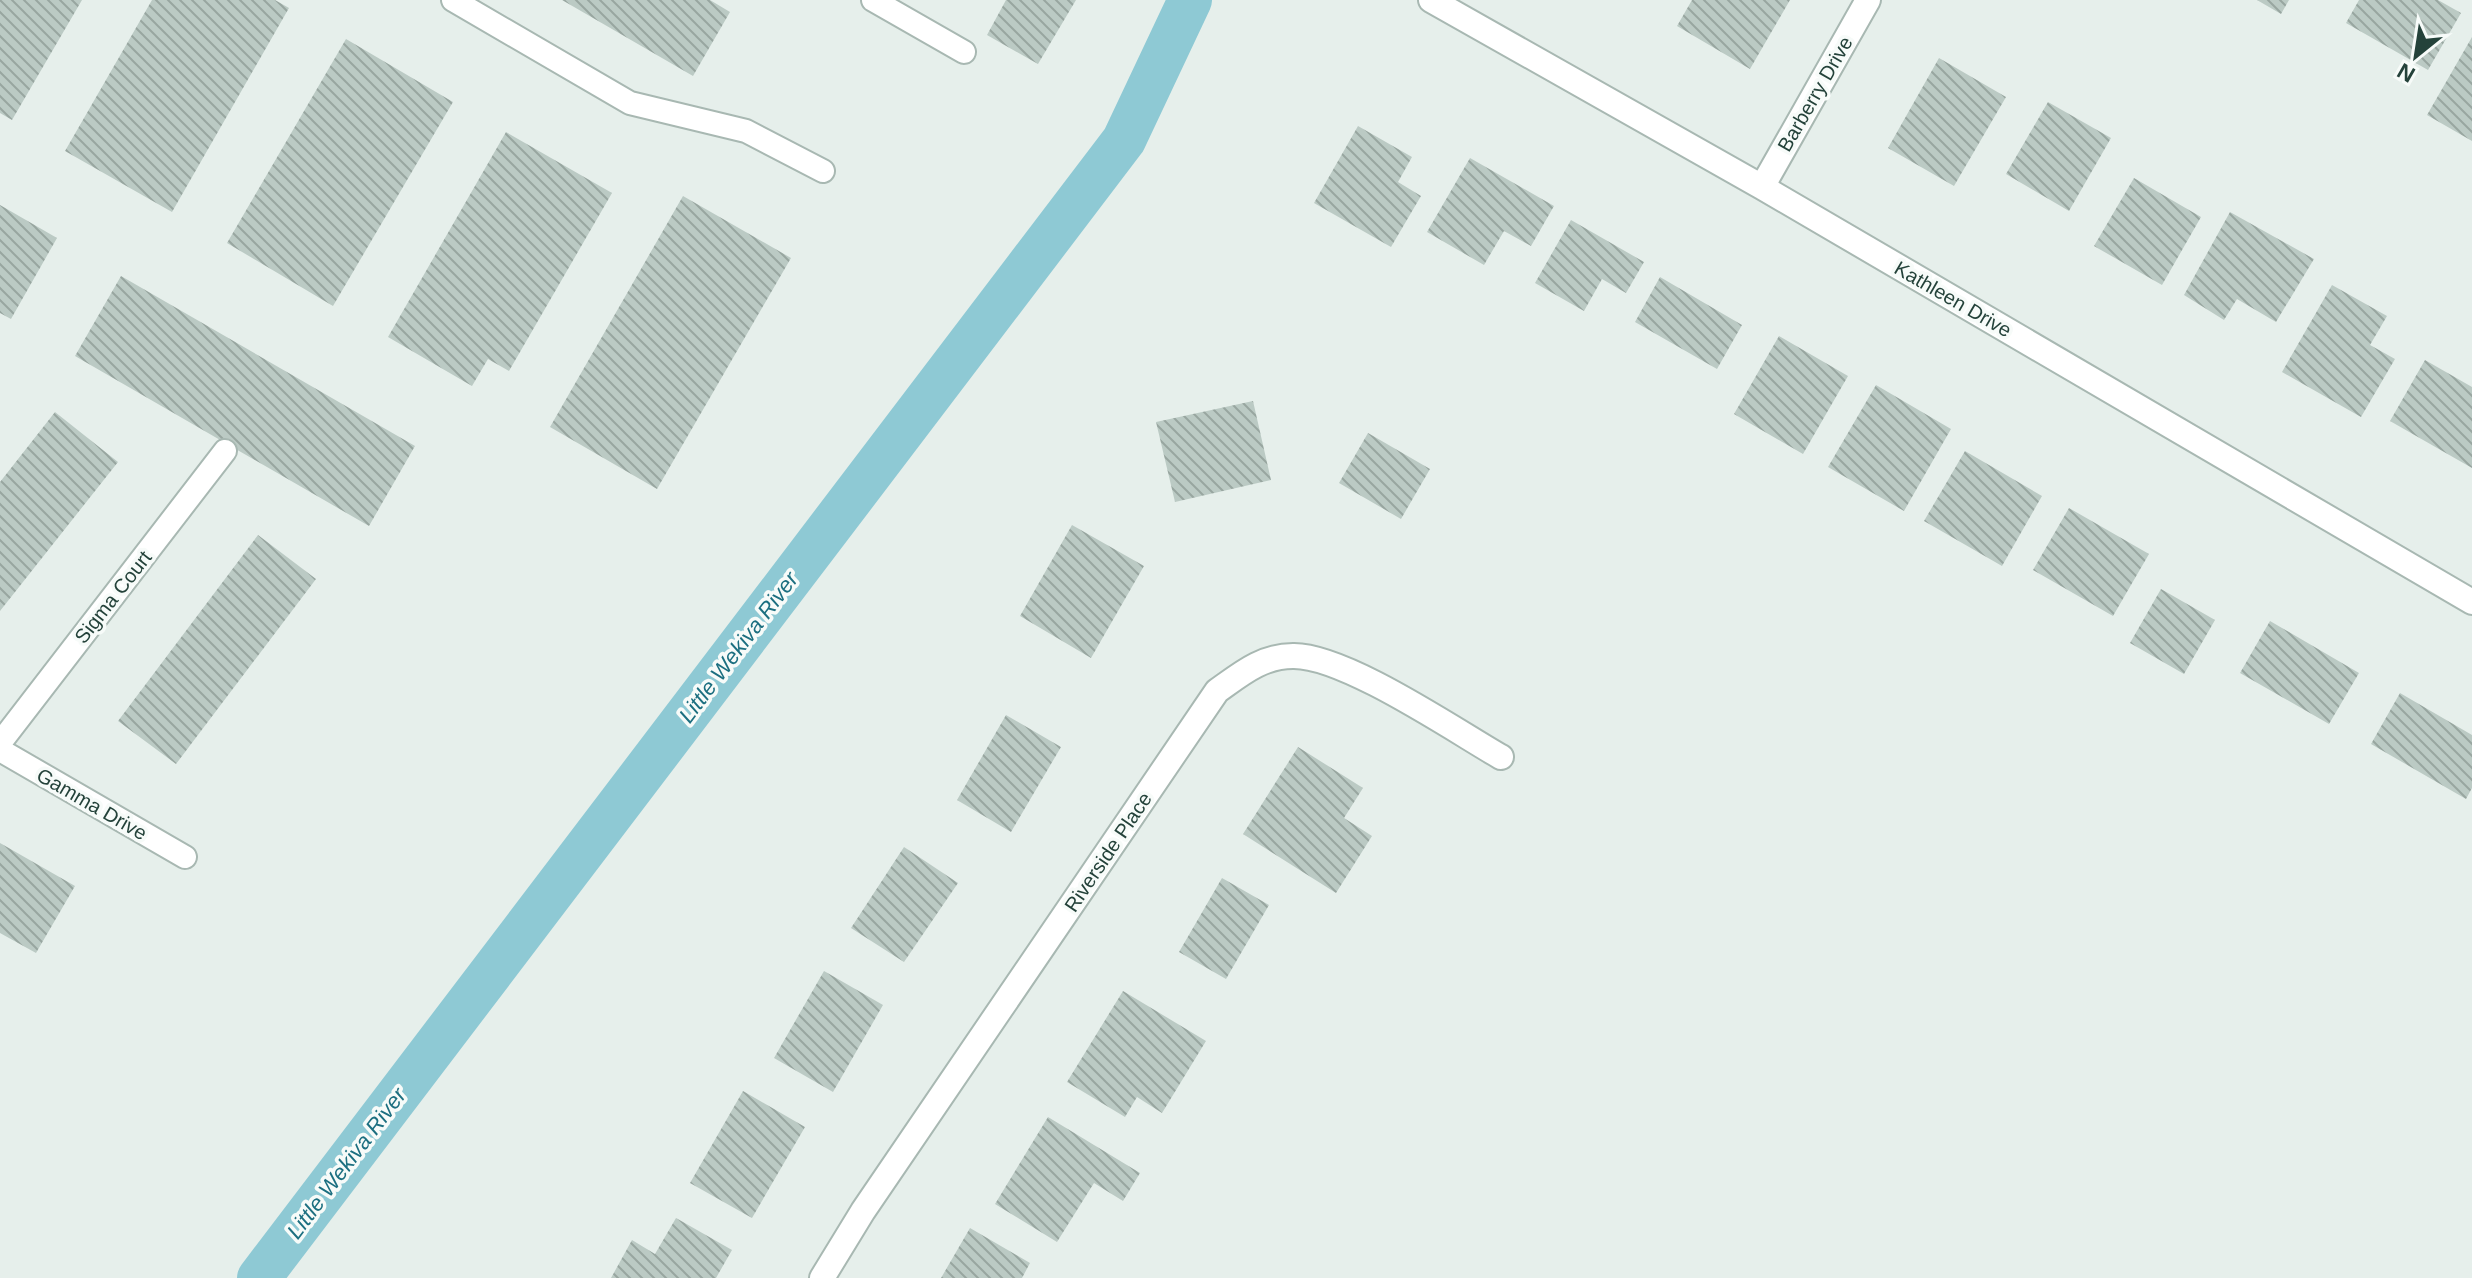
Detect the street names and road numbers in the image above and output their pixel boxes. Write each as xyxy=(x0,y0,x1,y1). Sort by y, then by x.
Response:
street label: Barberry Drive xyxy=(1773,33,1857,155)
street label: Kathleen Drive xyxy=(1891,257,2015,341)
street label: Sigma Court xyxy=(70,546,156,648)
street label: Gamma Drive xyxy=(33,764,151,844)
street label: Riverside Place xyxy=(1060,788,1156,916)

